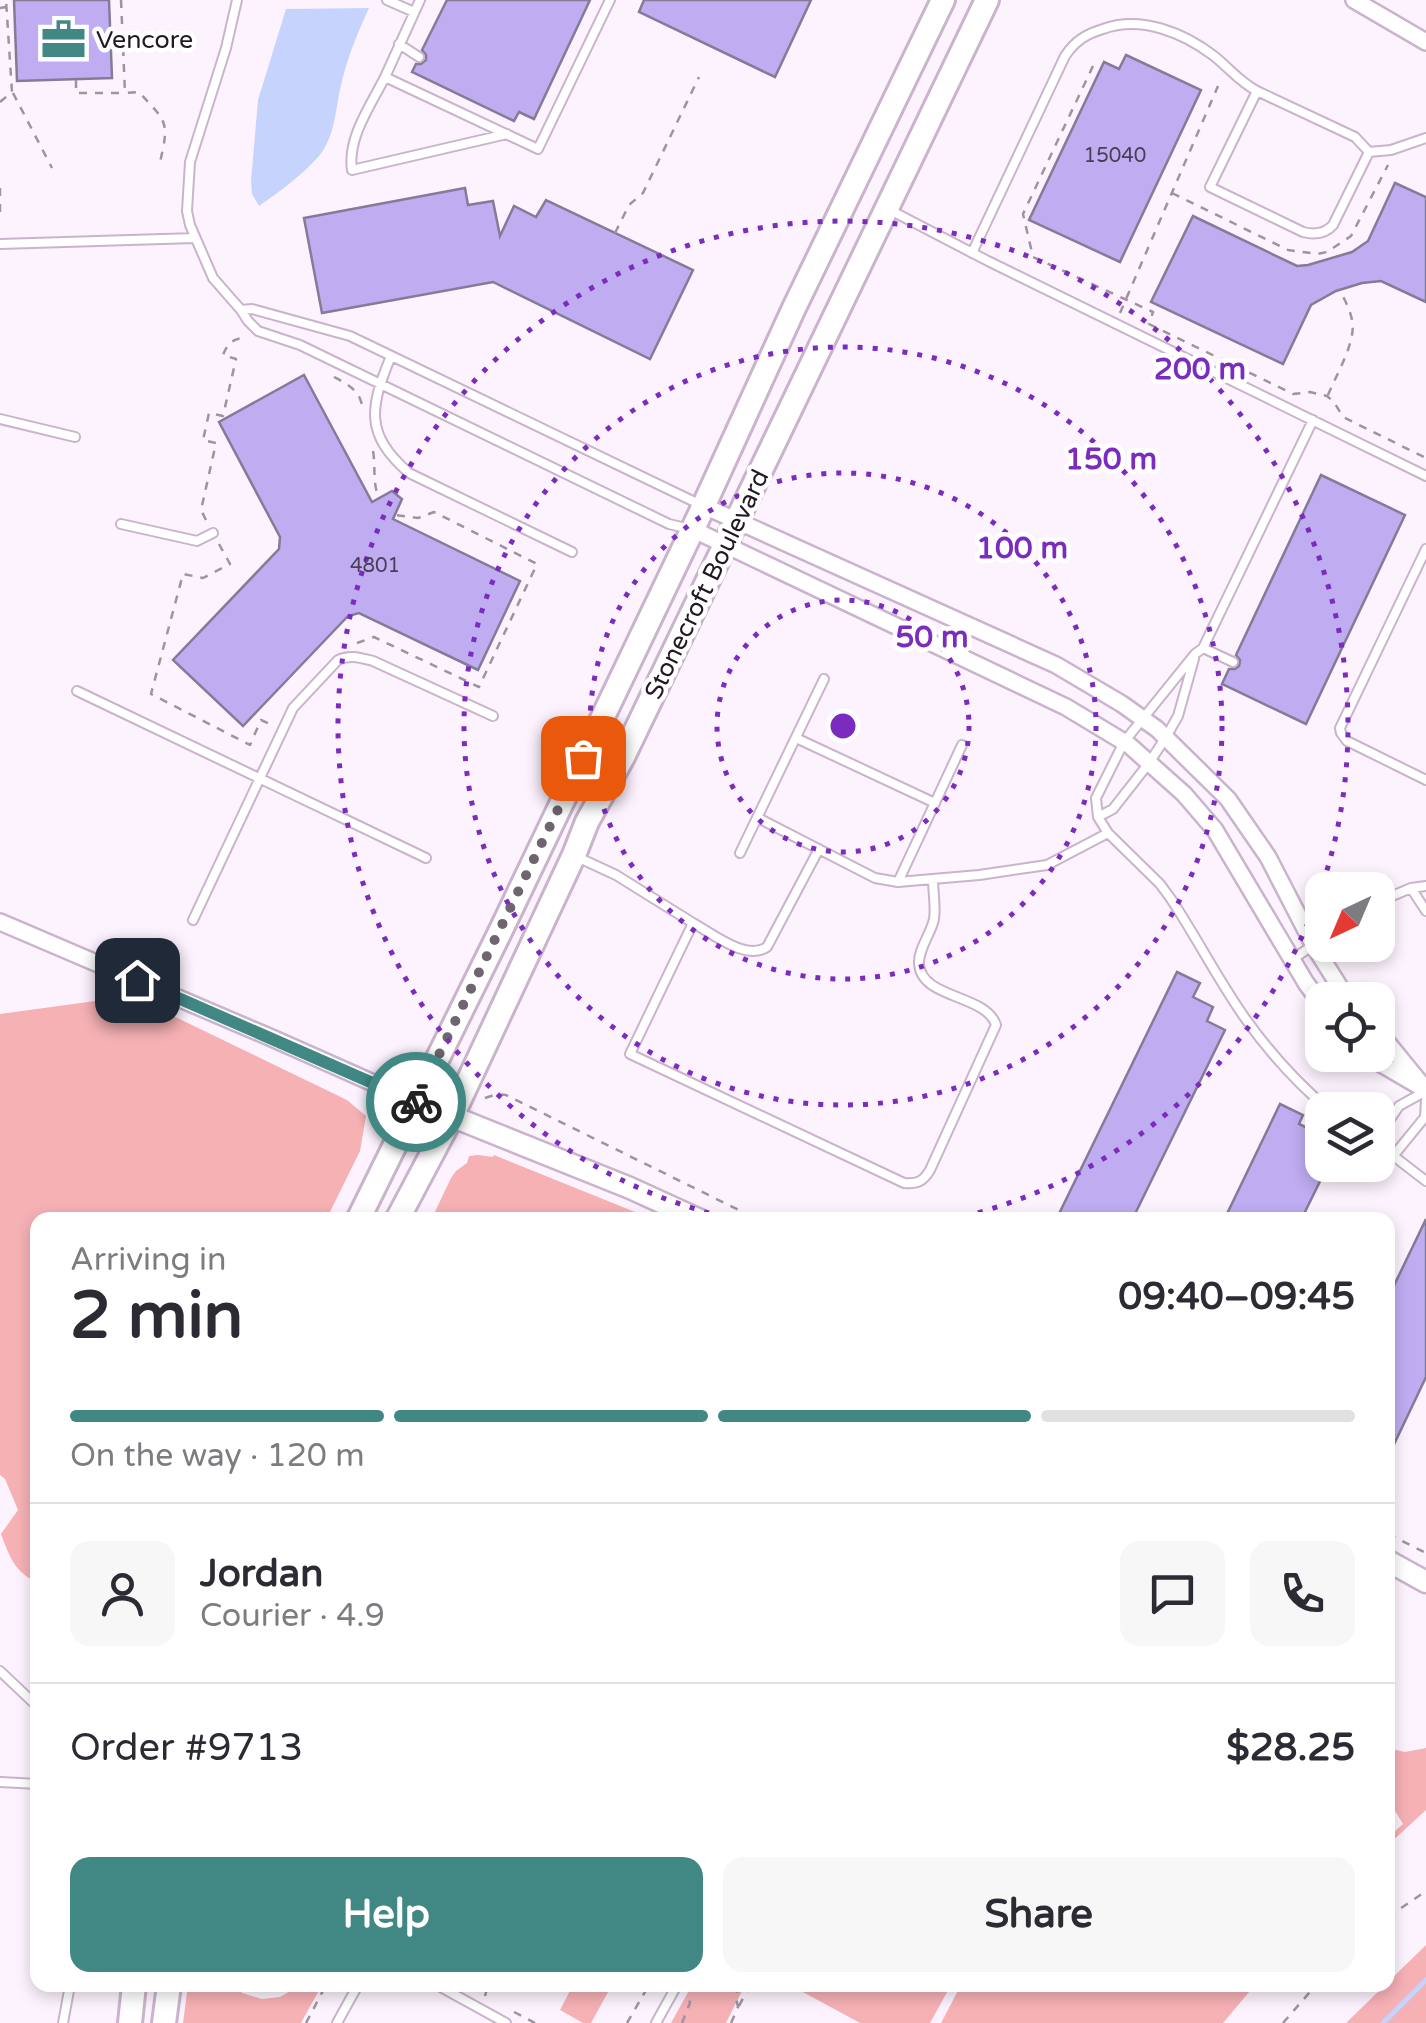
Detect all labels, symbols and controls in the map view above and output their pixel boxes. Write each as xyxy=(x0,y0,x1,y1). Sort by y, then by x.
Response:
office icon: Vencore xyxy=(39,15,87,63)
place label: Vencore xyxy=(96,25,193,55)
house number: 15040 xyxy=(1084,144,1146,168)
text: 200 m xyxy=(1154,351,1246,388)
text: 150 m xyxy=(1065,441,1157,478)
street label: Stonecroft Boulevard xyxy=(638,465,776,704)
text: 100 m xyxy=(976,530,1068,567)
house number: 4801 xyxy=(350,554,400,578)
text: 50 m xyxy=(895,619,969,656)
centre of rings xyxy=(825,708,861,744)
pin xyxy=(541,716,626,801)
icon: bag xyxy=(556,731,611,786)
north arrow xyxy=(1305,872,1395,962)
map controls xyxy=(1305,872,1395,1182)
pin xyxy=(95,938,180,1023)
icon: home xyxy=(110,953,165,1008)
button: locate xyxy=(1305,982,1395,1072)
courier xyxy=(366,1052,466,1152)
icon: bike xyxy=(389,1075,444,1130)
button: layers xyxy=(1305,1092,1395,1182)
text: Arriving in xyxy=(70,1241,227,1279)
text: 09:40–09:45 xyxy=(1118,1274,1355,1320)
text: 2 min xyxy=(70,1277,243,1356)
text: On the way · 120 m xyxy=(70,1437,365,1475)
button: person xyxy=(70,1541,175,1646)
button: chat xyxy=(1120,1541,1225,1646)
button: phone xyxy=(1250,1541,1355,1646)
text: Jordan xyxy=(200,1551,323,1597)
text: Courier · 4.9 xyxy=(200,1597,385,1635)
text: Order #9713 xyxy=(70,1725,303,1771)
text: $28.25 xyxy=(1226,1725,1355,1771)
button: Help xyxy=(70,1857,703,1972)
button: Share xyxy=(723,1857,1355,1972)

